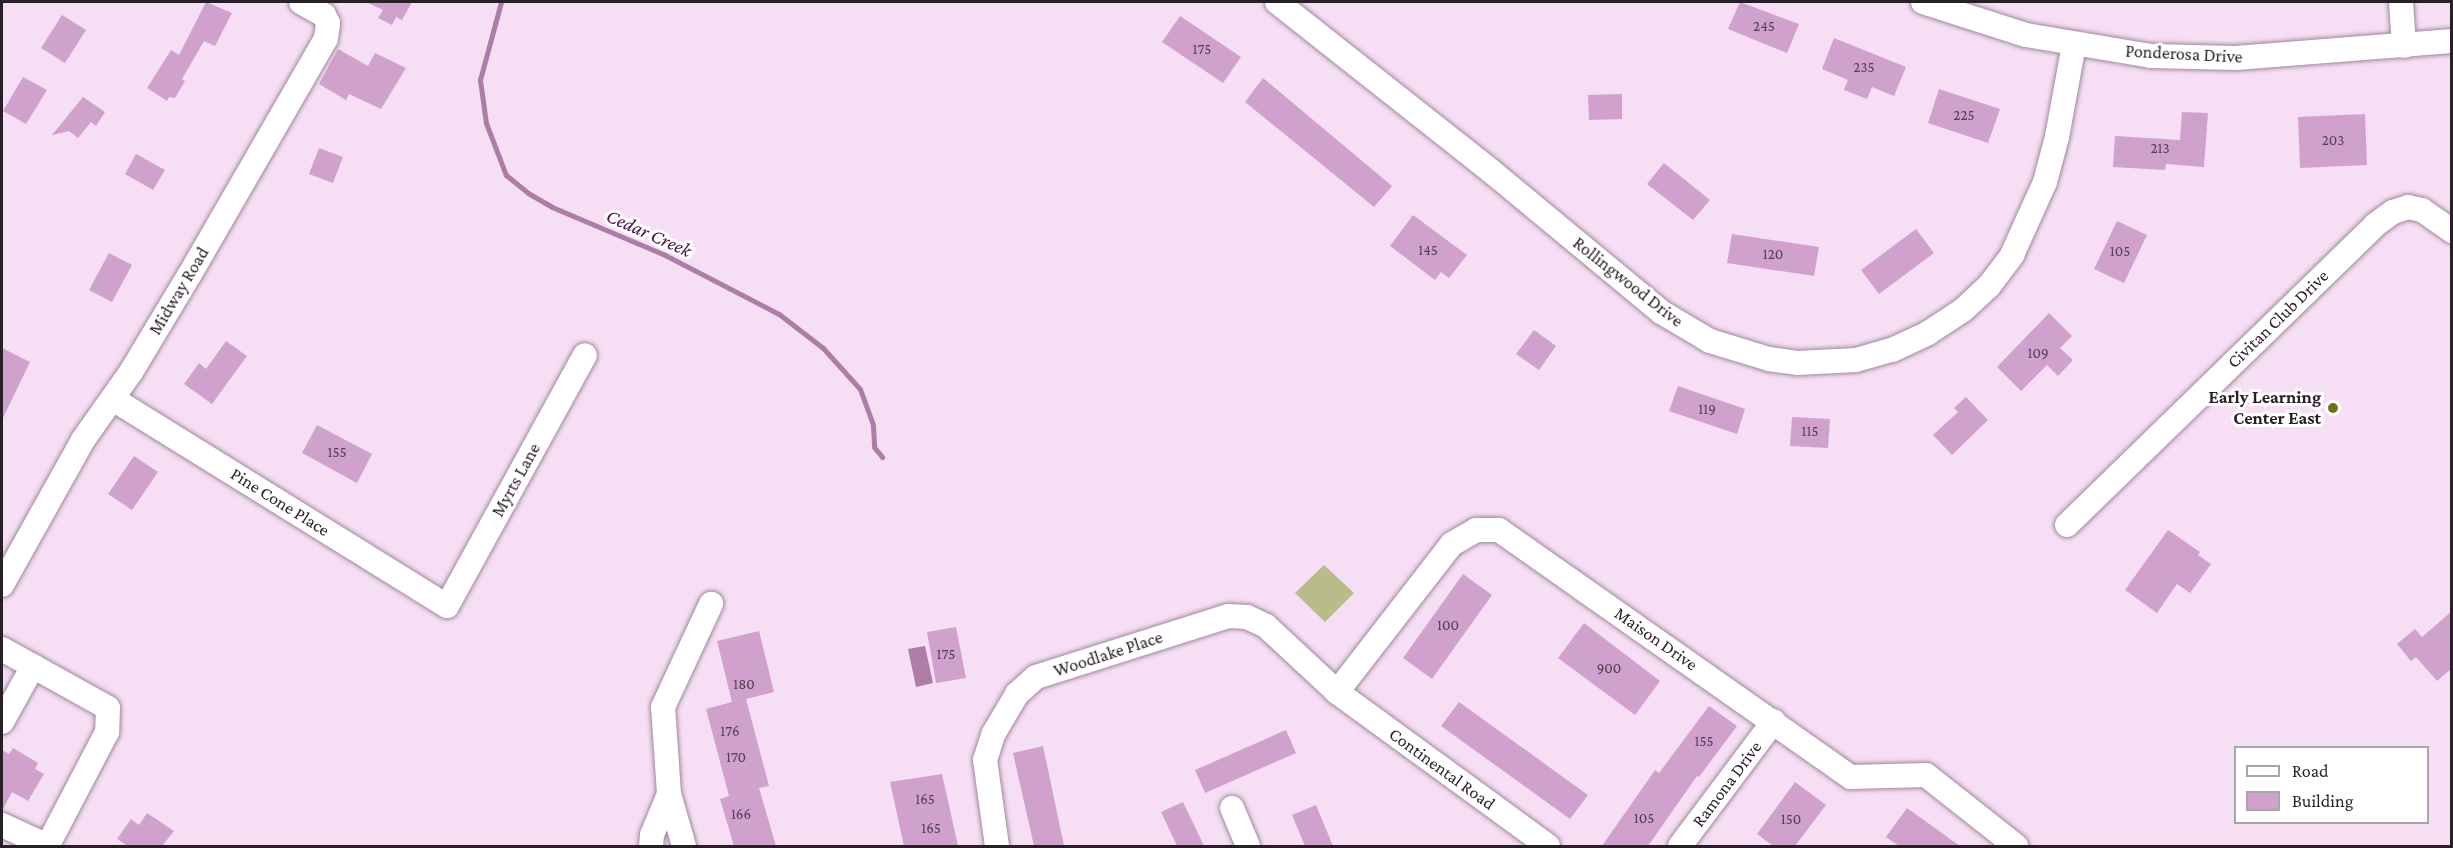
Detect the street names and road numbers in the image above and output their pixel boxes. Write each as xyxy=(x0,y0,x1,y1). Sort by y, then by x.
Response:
street label: Ponderosa Drive xyxy=(2125,40,2243,68)
street label: Rollingwood Drive xyxy=(1568,232,1688,332)
street label: Midway Road xyxy=(144,243,214,339)
street label: Civitan Club Drive xyxy=(2223,265,2333,373)
street label: Myrts Lane xyxy=(487,439,545,521)
street label: Pine Cone Place xyxy=(227,463,333,541)
street label: Maison Drive xyxy=(1610,603,1702,675)
street label: Woodlake Place xyxy=(1051,626,1165,682)
street label: Continental Road xyxy=(1385,723,1499,815)
street label: Ramona Drive xyxy=(1688,737,1766,831)

